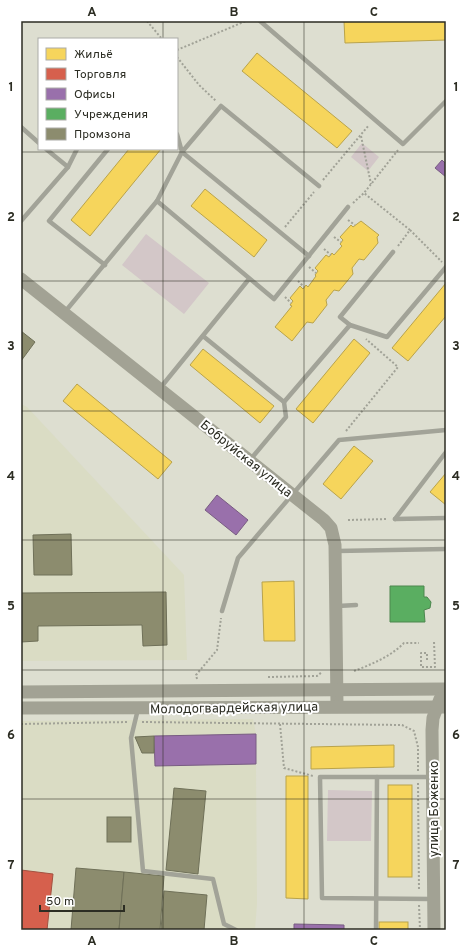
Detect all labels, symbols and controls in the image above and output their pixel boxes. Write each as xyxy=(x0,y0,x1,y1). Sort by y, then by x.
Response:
text: A xyxy=(87,5,97,21)
text: B xyxy=(230,5,239,21)
text: C xyxy=(370,5,378,21)
legend xyxy=(38,38,178,150)
text: Жильё xyxy=(74,47,113,63)
text: Торговля xyxy=(74,67,126,83)
text: 1 xyxy=(8,80,14,96)
text: 1 xyxy=(453,80,459,96)
text: Офисы xyxy=(74,87,115,103)
text: Учреждения xyxy=(74,107,148,123)
text: Промзона xyxy=(74,127,131,143)
text: 2 xyxy=(7,210,15,226)
text: 2 xyxy=(452,210,460,226)
text: 3 xyxy=(7,339,15,355)
text: 3 xyxy=(452,339,460,355)
street label: Бобруйская улица xyxy=(196,418,295,502)
text: 4 xyxy=(7,469,15,485)
text: 4 xyxy=(452,469,460,485)
text: 5 xyxy=(7,599,15,615)
text: 5 xyxy=(452,599,460,615)
street label: Молодогвардейская улица xyxy=(150,700,318,718)
text: 6 xyxy=(7,728,15,744)
text: 6 xyxy=(452,728,460,744)
street label: улица Боженко xyxy=(427,761,443,857)
text: 7 xyxy=(8,858,15,874)
text: 7 xyxy=(453,858,460,874)
scale bar xyxy=(40,887,124,913)
text: 50 m xyxy=(46,894,74,910)
text: A xyxy=(87,934,97,950)
text: B xyxy=(230,934,239,950)
text: C xyxy=(370,934,378,950)

